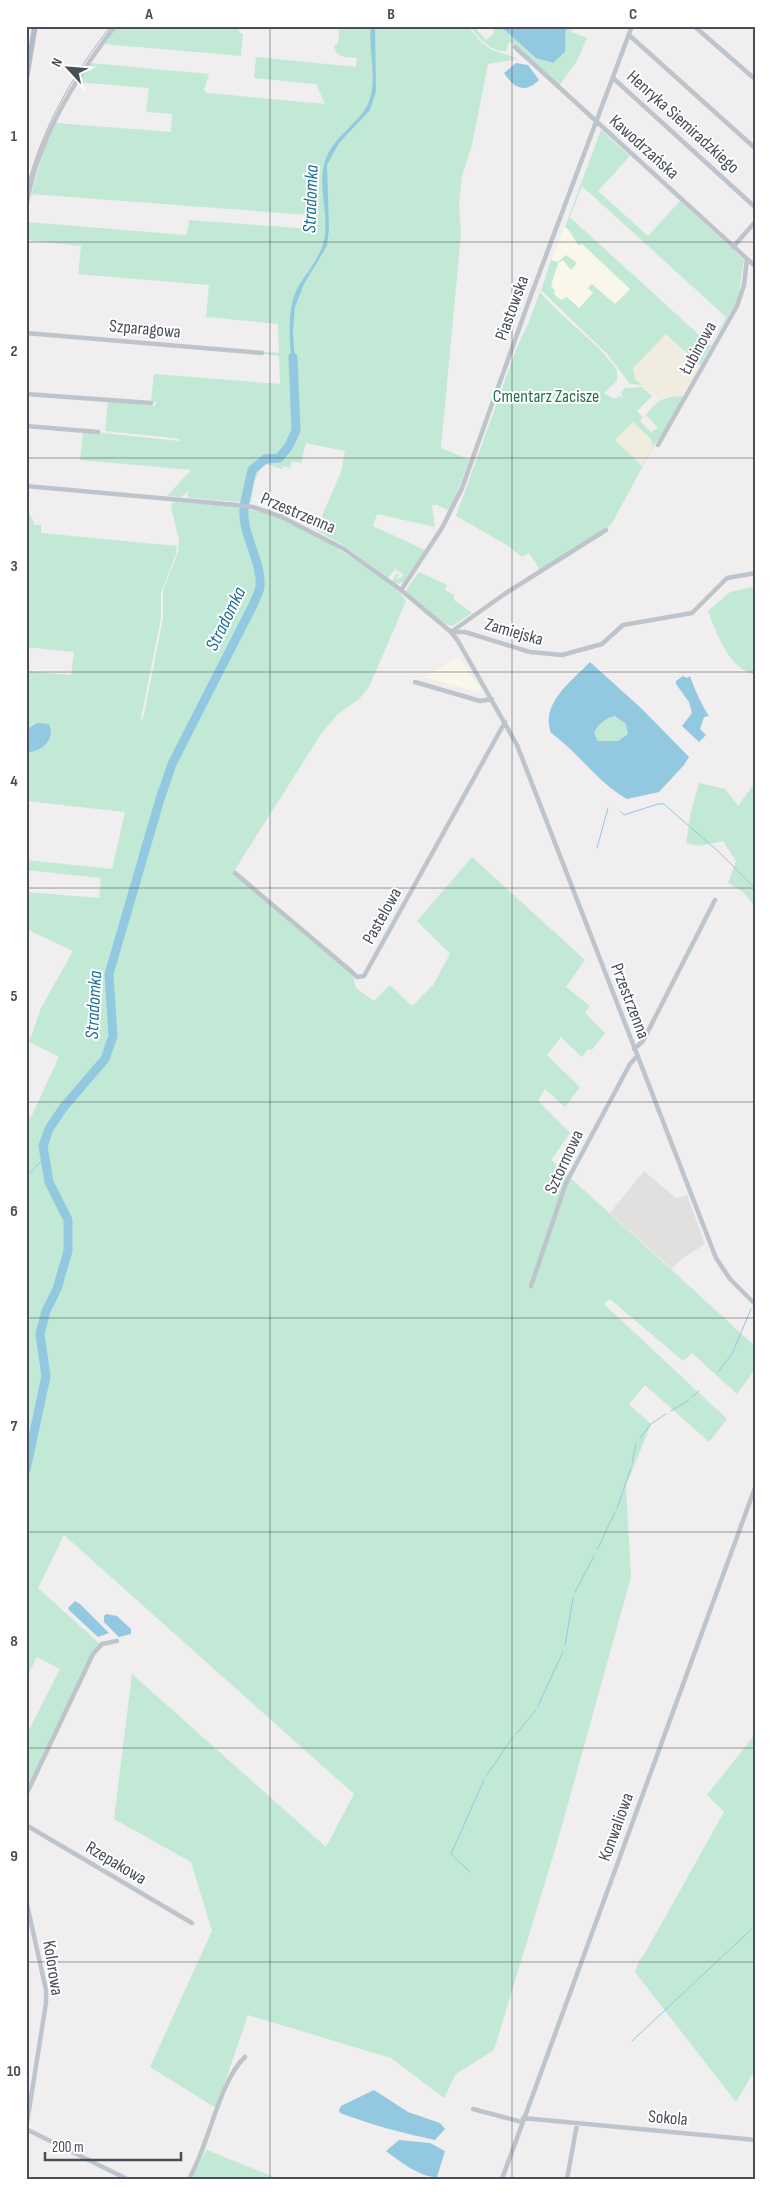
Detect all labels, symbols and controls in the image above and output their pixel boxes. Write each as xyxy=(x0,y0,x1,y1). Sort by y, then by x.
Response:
text: A xyxy=(144,5,153,24)
text: B xyxy=(387,5,395,24)
text: C xyxy=(629,5,637,24)
north arrow xyxy=(42,42,92,92)
text: N xyxy=(47,55,66,70)
street label: Henryka Siemiradzkiego xyxy=(622,66,744,178)
street label: Kawodrzańska xyxy=(605,110,683,184)
text: 1 xyxy=(11,127,18,146)
water label: Stradomka xyxy=(298,164,324,234)
street label: Piastowska xyxy=(491,273,533,343)
street label: Szparagowa xyxy=(108,315,182,343)
street label: Łubinowa xyxy=(675,318,721,379)
text: 2 xyxy=(10,342,18,361)
park label: Cmentarz Zacisze xyxy=(493,386,599,407)
street label: Przestrzenna xyxy=(257,488,339,538)
text: 3 xyxy=(10,557,18,576)
water label: Stradomka xyxy=(201,583,251,655)
street label: Zamiejska xyxy=(482,614,546,650)
text: 4 xyxy=(10,772,18,791)
street label: Pastelowa xyxy=(358,884,406,948)
street label: Przestrzenna xyxy=(606,960,654,1042)
water label: Stradomka xyxy=(81,970,107,1040)
text: 5 xyxy=(10,987,18,1006)
street label: Sztormowa xyxy=(540,1127,588,1197)
text: 6 xyxy=(10,1202,18,1221)
text: 7 xyxy=(11,1417,18,1436)
text: 8 xyxy=(10,1632,18,1651)
street label: Konwaliowa xyxy=(594,1790,638,1864)
street label: Rzepakowa xyxy=(82,1837,150,1889)
text: 9 xyxy=(10,1847,18,1866)
street label: Kolorowa xyxy=(38,1939,68,1997)
text: 10 xyxy=(7,2062,21,2081)
street label: Sokola xyxy=(647,2106,689,2130)
scale bar xyxy=(45,2130,181,2162)
text: 200 m xyxy=(52,2138,84,2157)

